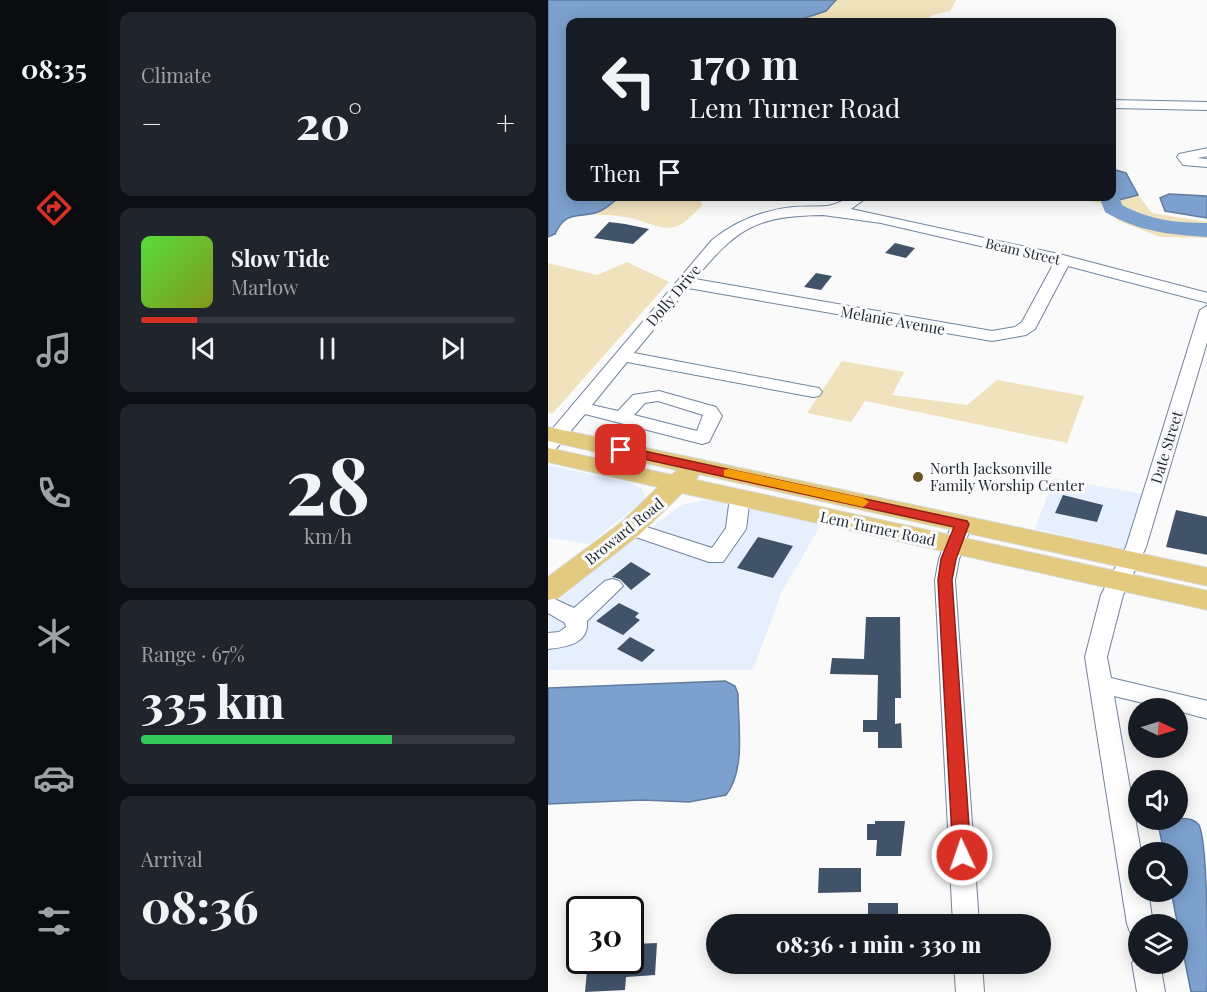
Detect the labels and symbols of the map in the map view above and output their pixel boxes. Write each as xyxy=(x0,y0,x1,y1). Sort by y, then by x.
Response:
street label: Beam Street xyxy=(984,233,1063,269)
street label: Dolly Drive xyxy=(641,260,705,330)
street label: Melanie Avenue xyxy=(839,301,947,339)
street label: Date Street xyxy=(1145,407,1187,486)
pin xyxy=(595,424,646,475)
place label: North Jacksonville Family Worship Center xyxy=(930,458,1085,495)
marker: North Jacksonville Family Worship Center xyxy=(911,470,925,484)
street label: Broward Road xyxy=(581,493,668,569)
street label: Lem Turner Road xyxy=(818,506,938,550)
north arrow xyxy=(1128,698,1188,758)
position arrow xyxy=(930,823,994,887)
speed limit sign: 30 xyxy=(566,896,644,974)

